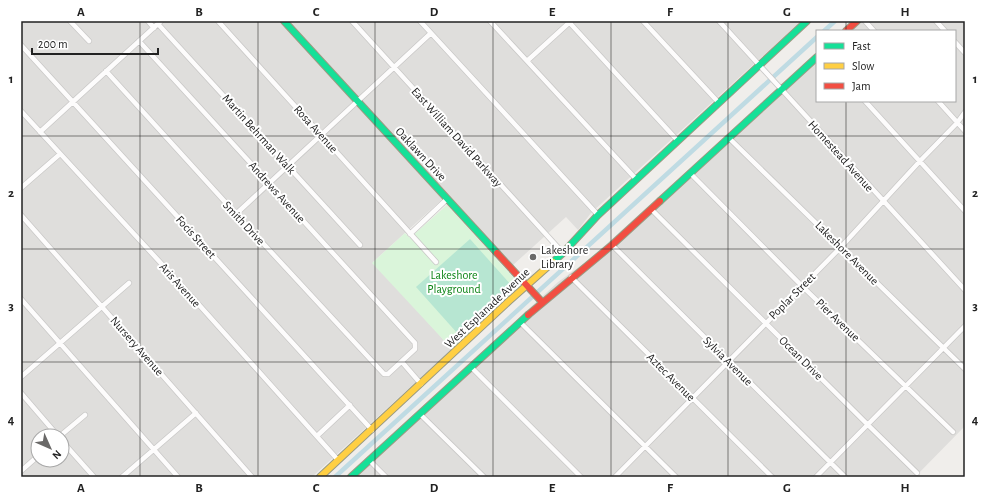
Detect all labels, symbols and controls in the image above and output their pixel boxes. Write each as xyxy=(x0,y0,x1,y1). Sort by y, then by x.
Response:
text: A xyxy=(77,6,85,19)
text: B xyxy=(195,6,203,19)
text: C xyxy=(313,6,320,19)
text: D xyxy=(430,6,439,19)
text: E xyxy=(549,6,556,19)
text: F xyxy=(667,6,674,19)
text: G xyxy=(783,6,791,19)
text: H xyxy=(900,6,910,19)
scale bar xyxy=(32,30,158,56)
legend xyxy=(816,30,956,102)
text: 200 m xyxy=(38,38,68,50)
text: Fast xyxy=(852,40,871,52)
text: Slow xyxy=(852,60,874,72)
text: 1 xyxy=(9,73,13,86)
text: 1 xyxy=(973,73,977,86)
text: Jam xyxy=(852,80,871,92)
street label: East William David Parkway xyxy=(409,85,505,190)
street label: Martin Behrman Walk xyxy=(220,92,298,177)
street label: Rosa Avenue xyxy=(292,103,340,155)
street label: Homestead Avenue xyxy=(806,118,876,194)
street label: Oaklawn Drive xyxy=(393,125,449,183)
street label: Andrews Avenue xyxy=(246,159,308,225)
text: 2 xyxy=(8,187,14,200)
text: 2 xyxy=(972,187,978,200)
street label: Smith Drive xyxy=(221,199,267,247)
street label: Focis Street xyxy=(174,213,218,261)
street label: Lakeshore Avenue xyxy=(813,219,881,287)
place label: Lakeshore Library xyxy=(541,244,588,271)
marker: Lakeshore Library xyxy=(528,252,538,262)
street label: Aris Avenue xyxy=(157,261,203,309)
street label: West Esplanade Avenue xyxy=(442,266,532,350)
park label: Lakeshore Playground xyxy=(427,269,481,296)
street label: Poplar Street xyxy=(766,270,818,322)
street label: Pier Avenue xyxy=(814,296,862,344)
text: 3 xyxy=(8,300,14,313)
text: 3 xyxy=(972,300,978,313)
street label: Nursery Avenue xyxy=(107,314,166,379)
street label: Sylvia Avenue xyxy=(700,334,755,389)
street label: Ocean Drive xyxy=(777,334,825,382)
street label: Aztec Avenue xyxy=(645,351,697,403)
text: 4 xyxy=(8,414,15,427)
text: 4 xyxy=(972,414,979,427)
north arrow xyxy=(30,428,70,468)
text: N xyxy=(50,448,63,461)
text: A xyxy=(77,482,85,495)
text: B xyxy=(195,482,203,495)
text: C xyxy=(313,482,320,495)
text: D xyxy=(430,482,439,495)
text: E xyxy=(549,482,556,495)
text: F xyxy=(667,482,674,495)
text: G xyxy=(783,482,791,495)
text: H xyxy=(900,482,910,495)

